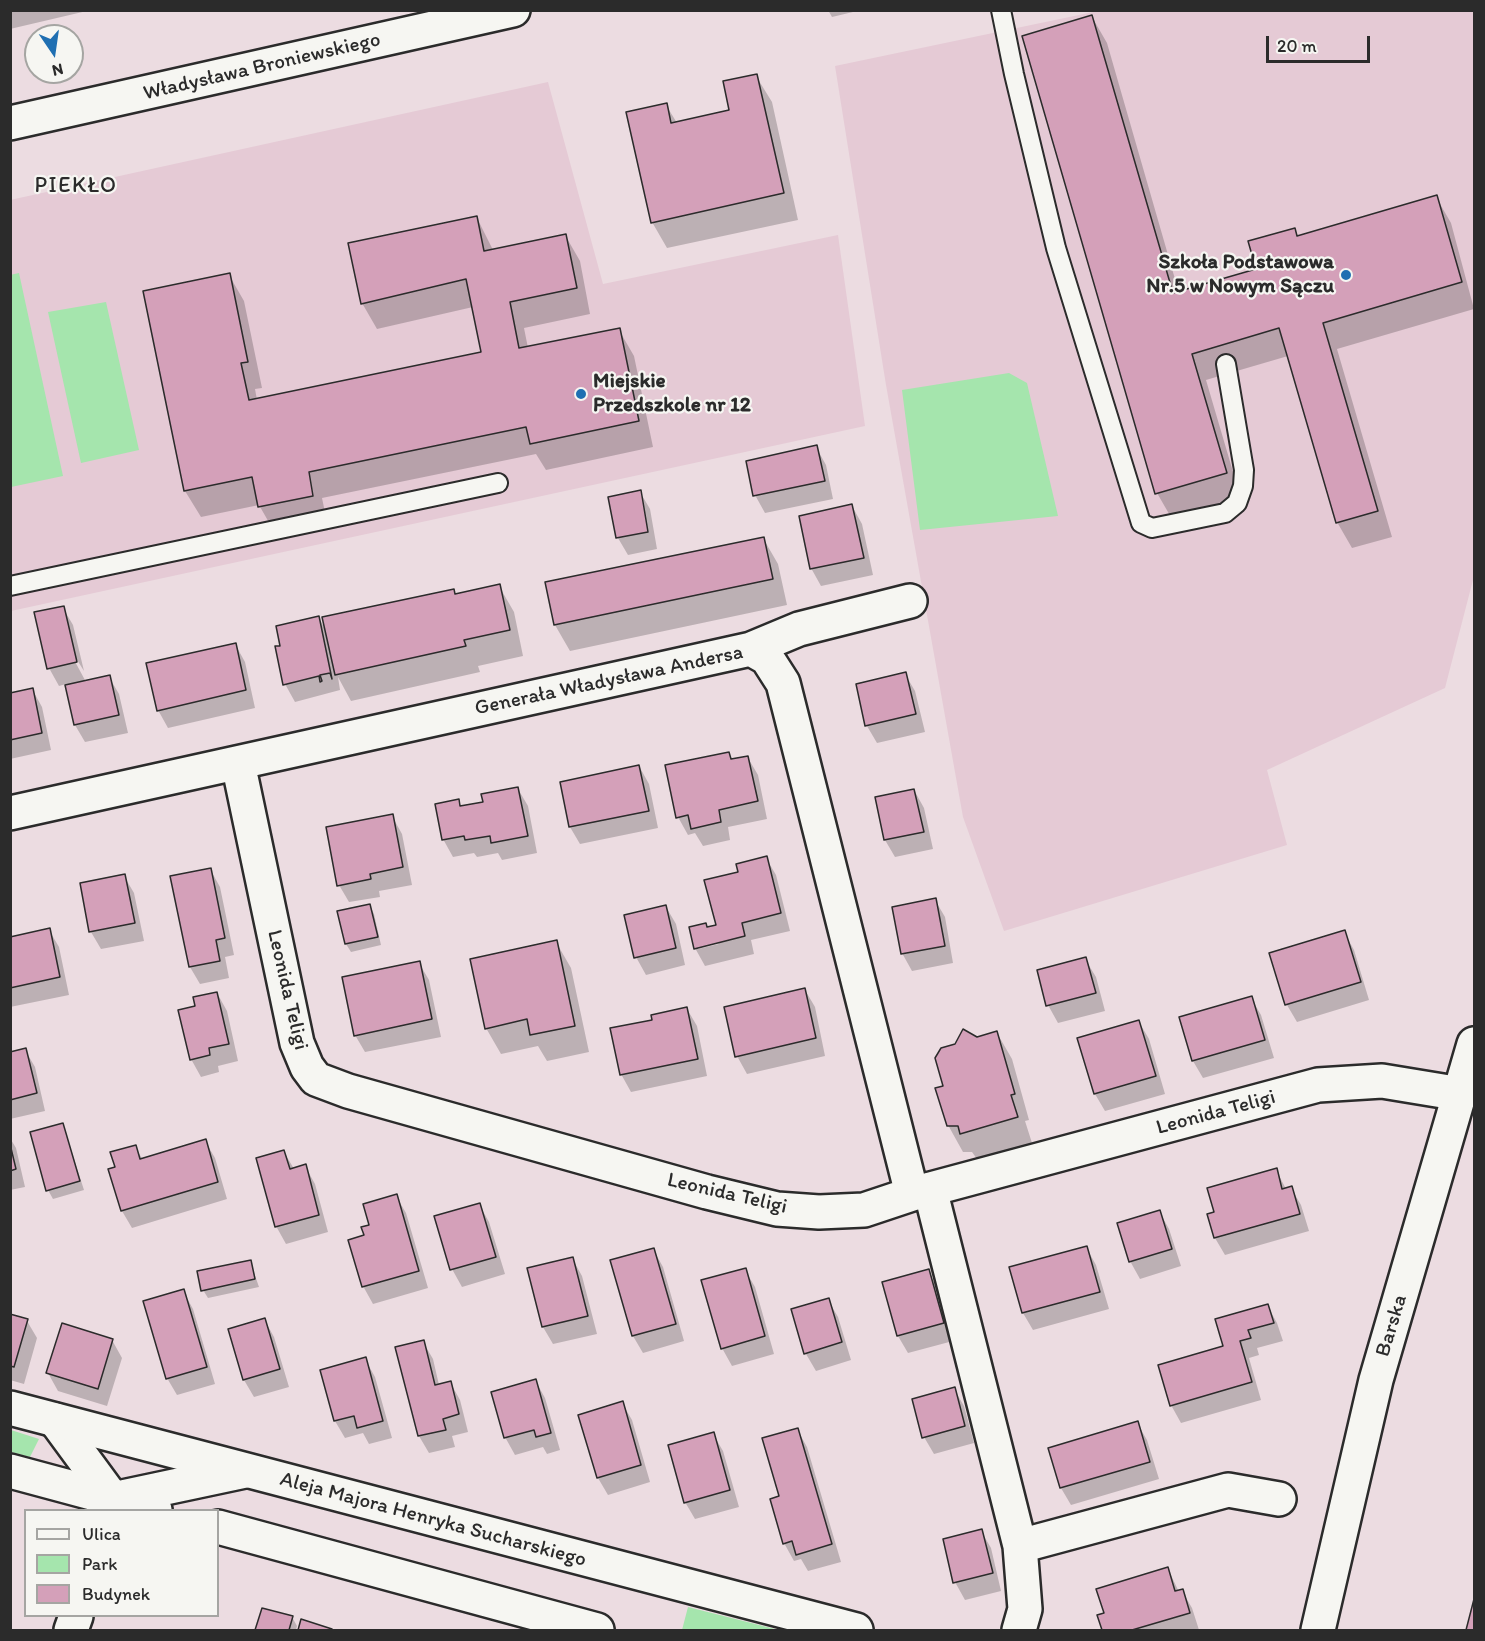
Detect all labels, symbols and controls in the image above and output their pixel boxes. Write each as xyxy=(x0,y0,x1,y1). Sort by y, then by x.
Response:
north arrow xyxy=(24,24,84,84)
scale bar xyxy=(1269,24,1372,62)
street label: Władysława Broniewskiego xyxy=(141,27,383,107)
text: 20 m xyxy=(1277,35,1317,57)
text: N xyxy=(50,60,65,81)
district label: PIEKŁO xyxy=(34,173,118,199)
place label: Szkoła Podstawowa Nr.5 w Nowym Sączu xyxy=(1146,250,1334,300)
marker: Szkoła Podstawowa Nr.5 w Nowym Sączu xyxy=(1339,268,1353,282)
place label: Miejskie Przedszkole nr 12 xyxy=(593,369,751,419)
marker: Miejskie Przedszkole nr 12 xyxy=(574,387,588,401)
street label: Generała Władysława Andersa xyxy=(473,640,745,722)
street label: Leonida Teligi xyxy=(261,928,313,1052)
street label: Leonida Teligi xyxy=(1154,1085,1278,1141)
street label: Leonida Teligi xyxy=(665,1168,789,1220)
street label: Barska xyxy=(1371,1292,1413,1360)
street label: Aleja Majora Henryka Sucharskiego xyxy=(277,1467,589,1573)
legend xyxy=(24,1509,219,1617)
text: Ulica xyxy=(82,1523,121,1545)
text: Park xyxy=(82,1553,117,1575)
text: Budynek xyxy=(82,1583,150,1605)

